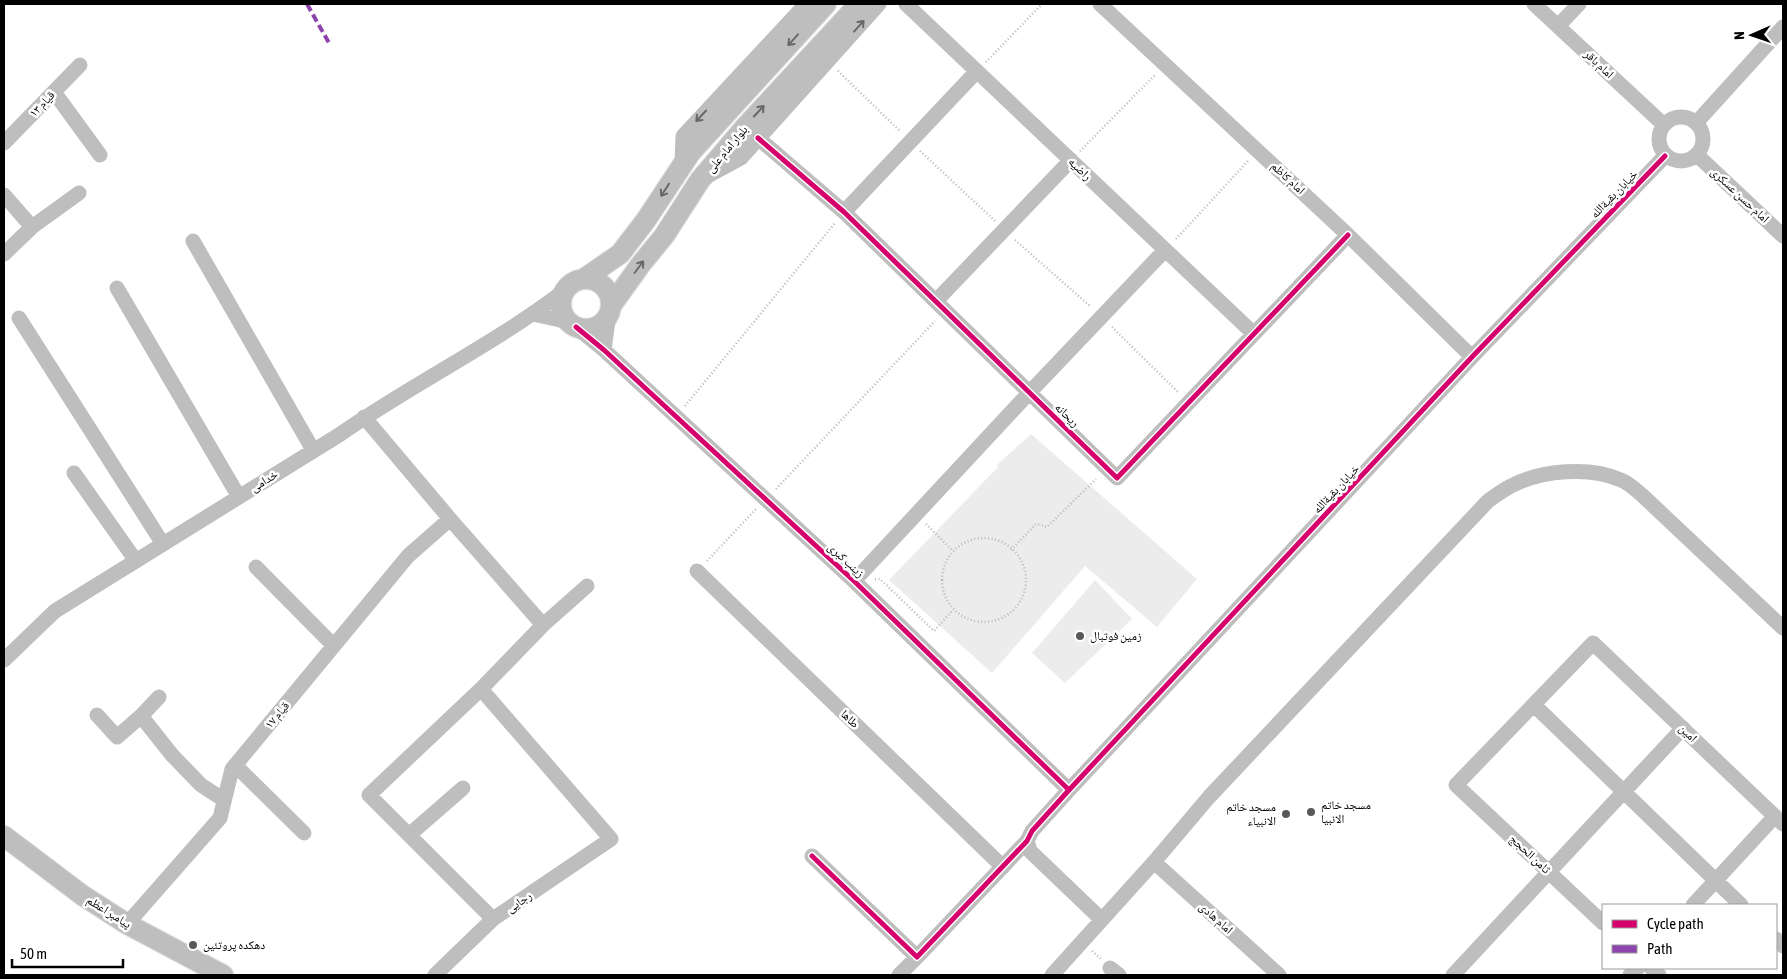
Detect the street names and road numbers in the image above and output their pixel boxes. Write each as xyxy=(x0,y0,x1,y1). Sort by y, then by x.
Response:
street label: امام باقر xyxy=(1580,46,1617,82)
street label: قیام ۱۳ xyxy=(26,88,58,121)
street label: بلوار امام علی xyxy=(703,123,751,176)
street label: راضیه xyxy=(1065,155,1095,184)
street label: امام کاظم xyxy=(1267,159,1308,198)
street label: امام حسن عسکری xyxy=(1707,164,1772,226)
street label: خیابان بقیةالله xyxy=(1588,167,1641,221)
street label: ریحانه xyxy=(1052,400,1082,430)
street label: خیابان بقیةالله xyxy=(1310,461,1363,516)
street label: خدامی xyxy=(248,467,281,495)
street label: زینب کبری xyxy=(825,540,867,581)
street label: قیام ۱۷ xyxy=(262,699,293,732)
street label: طاها xyxy=(838,707,862,731)
street label: امین xyxy=(1676,721,1700,745)
street label: ثامن الحجج xyxy=(1507,832,1554,877)
street label: رجایی xyxy=(504,888,535,916)
street label: پیامبر اعظم xyxy=(84,893,134,932)
street label: امام هادی xyxy=(1196,899,1236,938)

